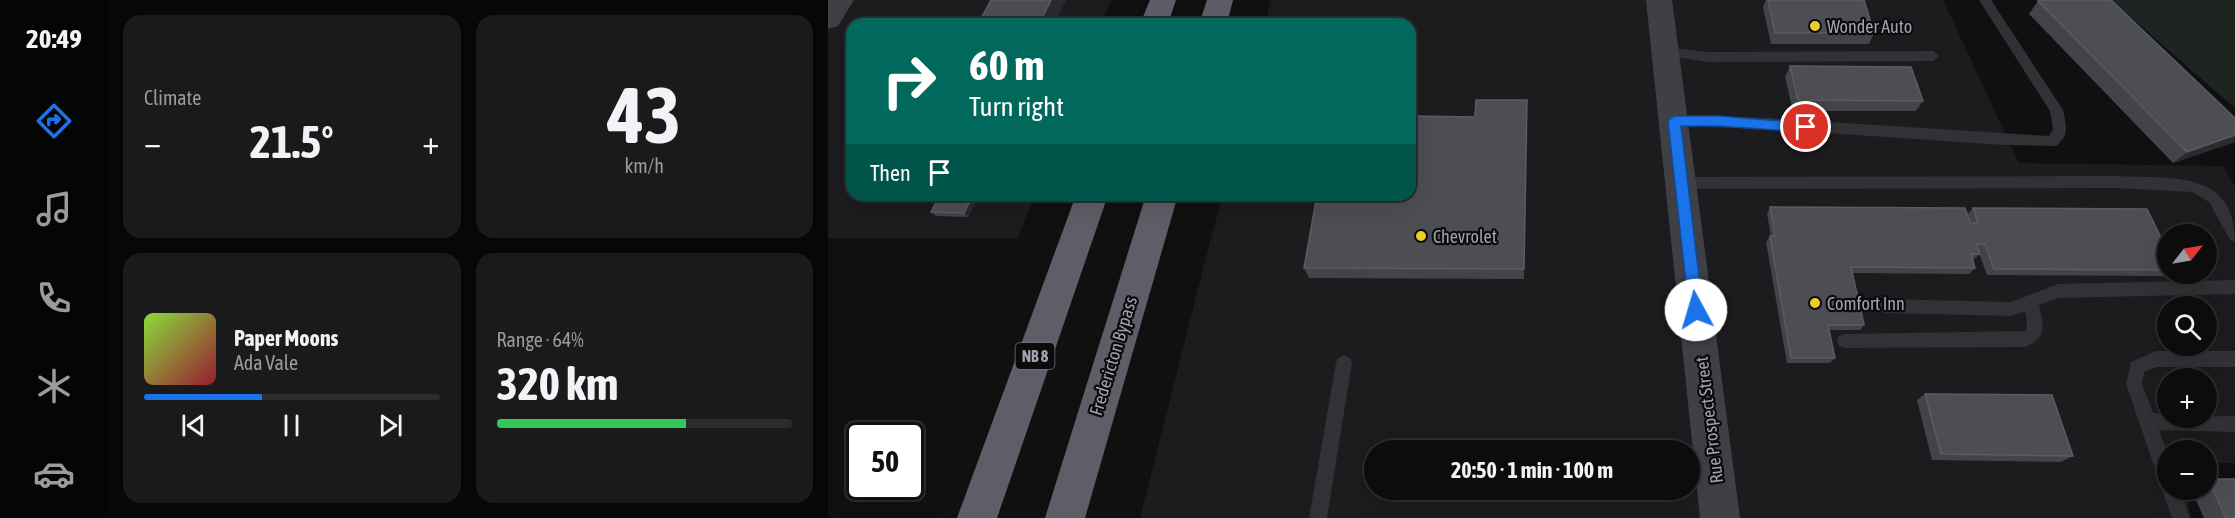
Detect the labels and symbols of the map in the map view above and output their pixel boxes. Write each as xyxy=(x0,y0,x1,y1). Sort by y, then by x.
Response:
place label: Wonder Auto xyxy=(1827,16,1912,37)
marker: Wonder Auto xyxy=(1808,19,1822,33)
pin xyxy=(1780,101,1831,152)
north arrow xyxy=(2157,224,2217,284)
place label: Chevrolet xyxy=(1433,226,1497,247)
marker: Chevrolet xyxy=(1414,229,1428,243)
position arrow xyxy=(1664,278,1728,342)
place label: Comfort Inn xyxy=(1827,293,1905,314)
street label: Fredericton Bypass xyxy=(1085,294,1141,418)
marker: Comfort Inn xyxy=(1808,296,1822,310)
road number: NB 8 xyxy=(1016,343,1054,369)
street label: Rue Prospect Street xyxy=(1691,355,1727,485)
speed limit sign: 50 xyxy=(846,422,924,500)

